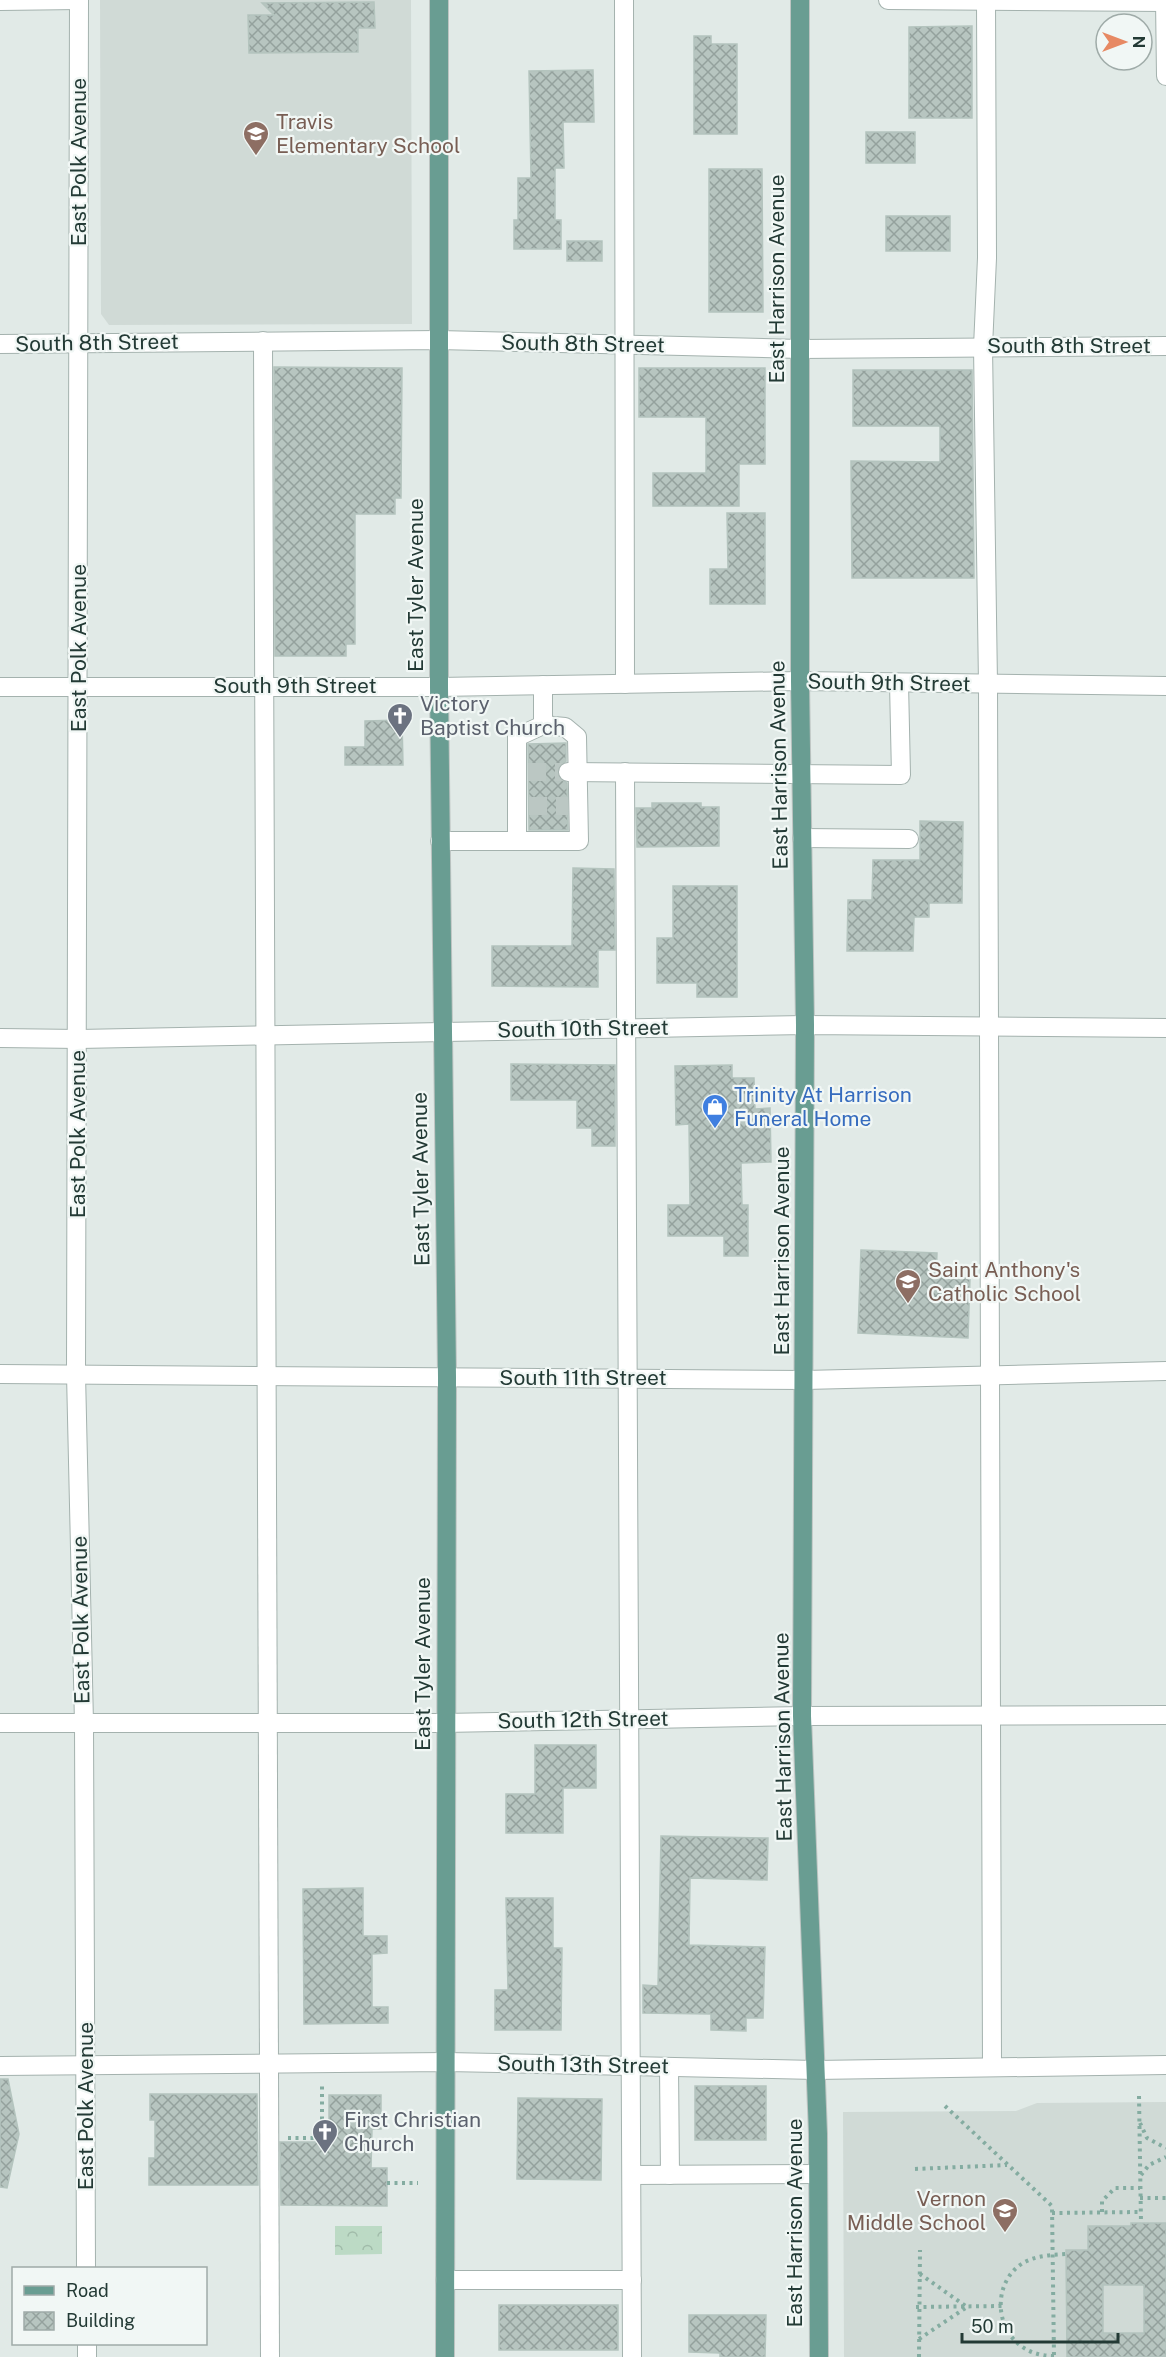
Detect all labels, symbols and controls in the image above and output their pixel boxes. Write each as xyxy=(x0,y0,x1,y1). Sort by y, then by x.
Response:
north arrow xyxy=(1094,12,1154,72)
text: N xyxy=(1129,36,1148,48)
street label: East Polk Avenue xyxy=(66,78,91,246)
place label: Travis Elementary School xyxy=(276,109,460,158)
school or university icon: Travis Elementary School xyxy=(241,119,271,157)
street label: East Harrison Avenue xyxy=(764,174,789,384)
street label: South 8th Street xyxy=(15,329,179,356)
street label: South 8th Street xyxy=(501,330,665,357)
street label: South 8th Street xyxy=(987,333,1151,358)
street label: East Tyler Avenue xyxy=(403,498,428,672)
street label: East Polk Avenue xyxy=(66,564,91,732)
street label: East Harrison Avenue xyxy=(764,660,793,870)
street label: South 9th Street xyxy=(807,669,971,696)
street label: South 9th Street xyxy=(213,673,377,698)
place label: Victory Baptist Church xyxy=(420,691,565,740)
church icon: Victory Baptist Church xyxy=(385,701,415,739)
street label: South 10th Street xyxy=(497,1015,669,1042)
street label: East Polk Avenue xyxy=(65,1050,90,1218)
place label: Trinity At Harrison Funeral Home xyxy=(734,1082,912,1131)
street label: East Tyler Avenue xyxy=(406,1092,435,1266)
shop icon: Trinity At Harrison Funeral Home xyxy=(700,1092,730,1130)
street label: East Harrison Avenue xyxy=(769,1146,794,1356)
place label: Saint Anthony's Catholic School xyxy=(928,1257,1081,1306)
school or university icon: Saint Anthony's Catholic School xyxy=(893,1267,923,1305)
street label: South 11th Street xyxy=(499,1365,667,1390)
street label: East Polk Avenue xyxy=(67,1536,94,1704)
street label: East Tyler Avenue xyxy=(410,1577,435,1751)
street label: East Harrison Avenue xyxy=(768,1632,797,1842)
street label: South 12th Street xyxy=(497,1706,669,1733)
street label: East Polk Avenue xyxy=(73,2022,98,2190)
street label: South 13th Street xyxy=(497,2051,669,2078)
place label: First Christian Church xyxy=(344,2107,481,2156)
church icon: First Christian Church xyxy=(310,2117,340,2155)
street label: East Harrison Avenue xyxy=(782,2118,807,2328)
place label: Vernon Middle School xyxy=(847,2186,986,2235)
school or university icon: Vernon Middle School xyxy=(990,2196,1020,2234)
legend xyxy=(12,2267,207,2345)
text: Road xyxy=(66,2280,109,2301)
scale bar xyxy=(962,2306,1118,2344)
text: Building xyxy=(66,2310,135,2331)
text: 50 m xyxy=(971,2316,1014,2337)

